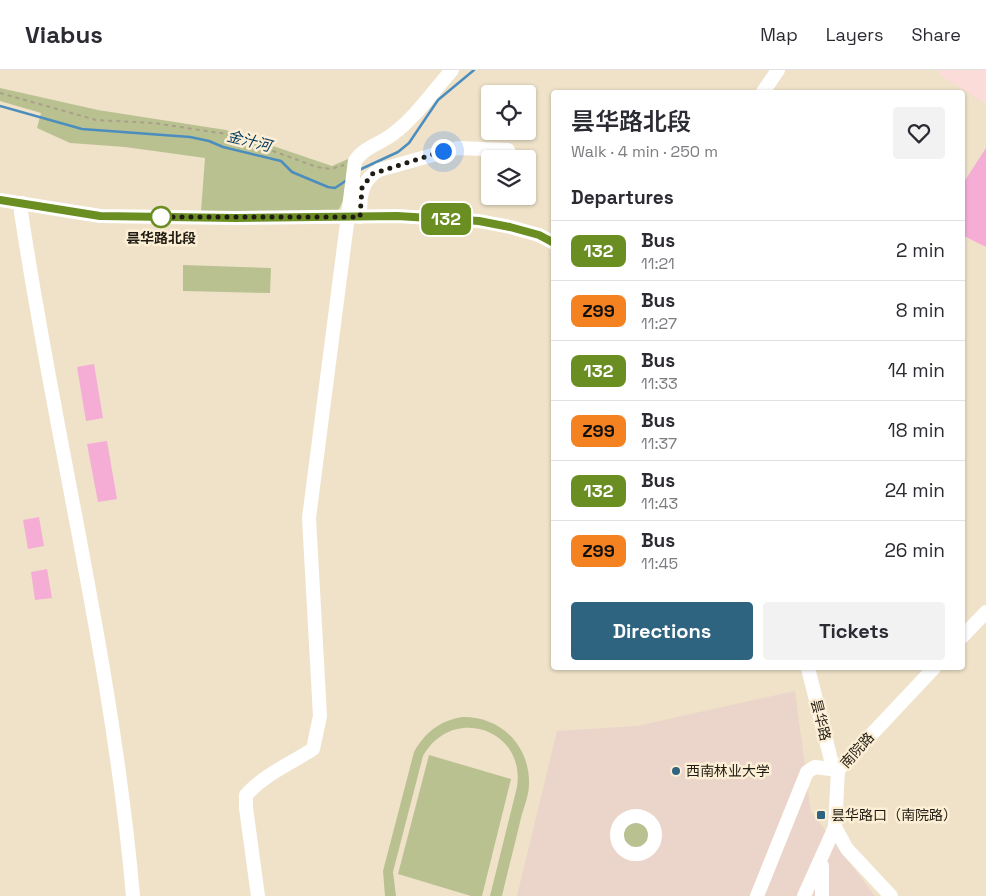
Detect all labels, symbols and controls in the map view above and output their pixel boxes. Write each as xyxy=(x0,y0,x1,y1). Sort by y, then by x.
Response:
text: Viabus xyxy=(25,19,103,50)
text: Map xyxy=(760,23,798,46)
text: Layers xyxy=(826,23,883,46)
text: Share xyxy=(911,23,961,46)
map controls xyxy=(481,85,536,205)
button: locate xyxy=(481,85,536,140)
text: 昙华路北段 xyxy=(571,106,691,137)
button: heart xyxy=(893,107,945,159)
water label: 金汁河 xyxy=(225,126,276,156)
your location xyxy=(431,139,456,164)
text: Walk · 4 min · 250 m xyxy=(571,141,718,162)
button: layers xyxy=(481,150,536,205)
text: Departures xyxy=(571,185,674,210)
line badge: 132 xyxy=(417,203,475,235)
marker: 昙华路北段 xyxy=(150,206,172,228)
text: 132 xyxy=(431,207,461,230)
text: Bus xyxy=(641,228,675,253)
place label: 昙华路北段 xyxy=(126,229,196,247)
text: 2 min xyxy=(896,238,945,263)
text: 132 xyxy=(584,239,613,262)
text: 11:21 xyxy=(641,253,675,274)
text: Bus xyxy=(641,288,675,313)
text: 8 min xyxy=(896,298,945,323)
text: Z99 xyxy=(582,299,615,322)
text: 11:27 xyxy=(641,313,677,334)
text: Bus xyxy=(641,348,675,373)
text: 14 min xyxy=(888,358,945,383)
text: 132 xyxy=(584,359,613,382)
text: 11:33 xyxy=(641,373,678,394)
text: Bus xyxy=(641,408,675,433)
text: 18 min xyxy=(888,418,945,443)
text: Z99 xyxy=(582,419,615,442)
text: 11:37 xyxy=(641,433,677,454)
text: Bus xyxy=(641,468,675,493)
text: 24 min xyxy=(885,478,945,503)
text: 132 xyxy=(584,479,613,502)
text: 11:43 xyxy=(641,493,678,514)
text: Bus xyxy=(641,528,675,553)
text: 26 min xyxy=(884,538,945,563)
text: Z99 xyxy=(582,539,615,562)
text: 11:45 xyxy=(641,553,678,574)
button: Directions xyxy=(571,602,753,660)
button: Tickets xyxy=(763,602,945,660)
street label: 昙华路 xyxy=(807,697,835,743)
street label: 南院路 xyxy=(836,728,878,772)
place label: 西南林业大学 xyxy=(686,762,770,780)
marker: 西南林业大学 xyxy=(670,765,682,777)
place label: 昙华路口（南院路） xyxy=(831,806,957,824)
marker: 昙华路口（南院路） xyxy=(815,809,827,821)

